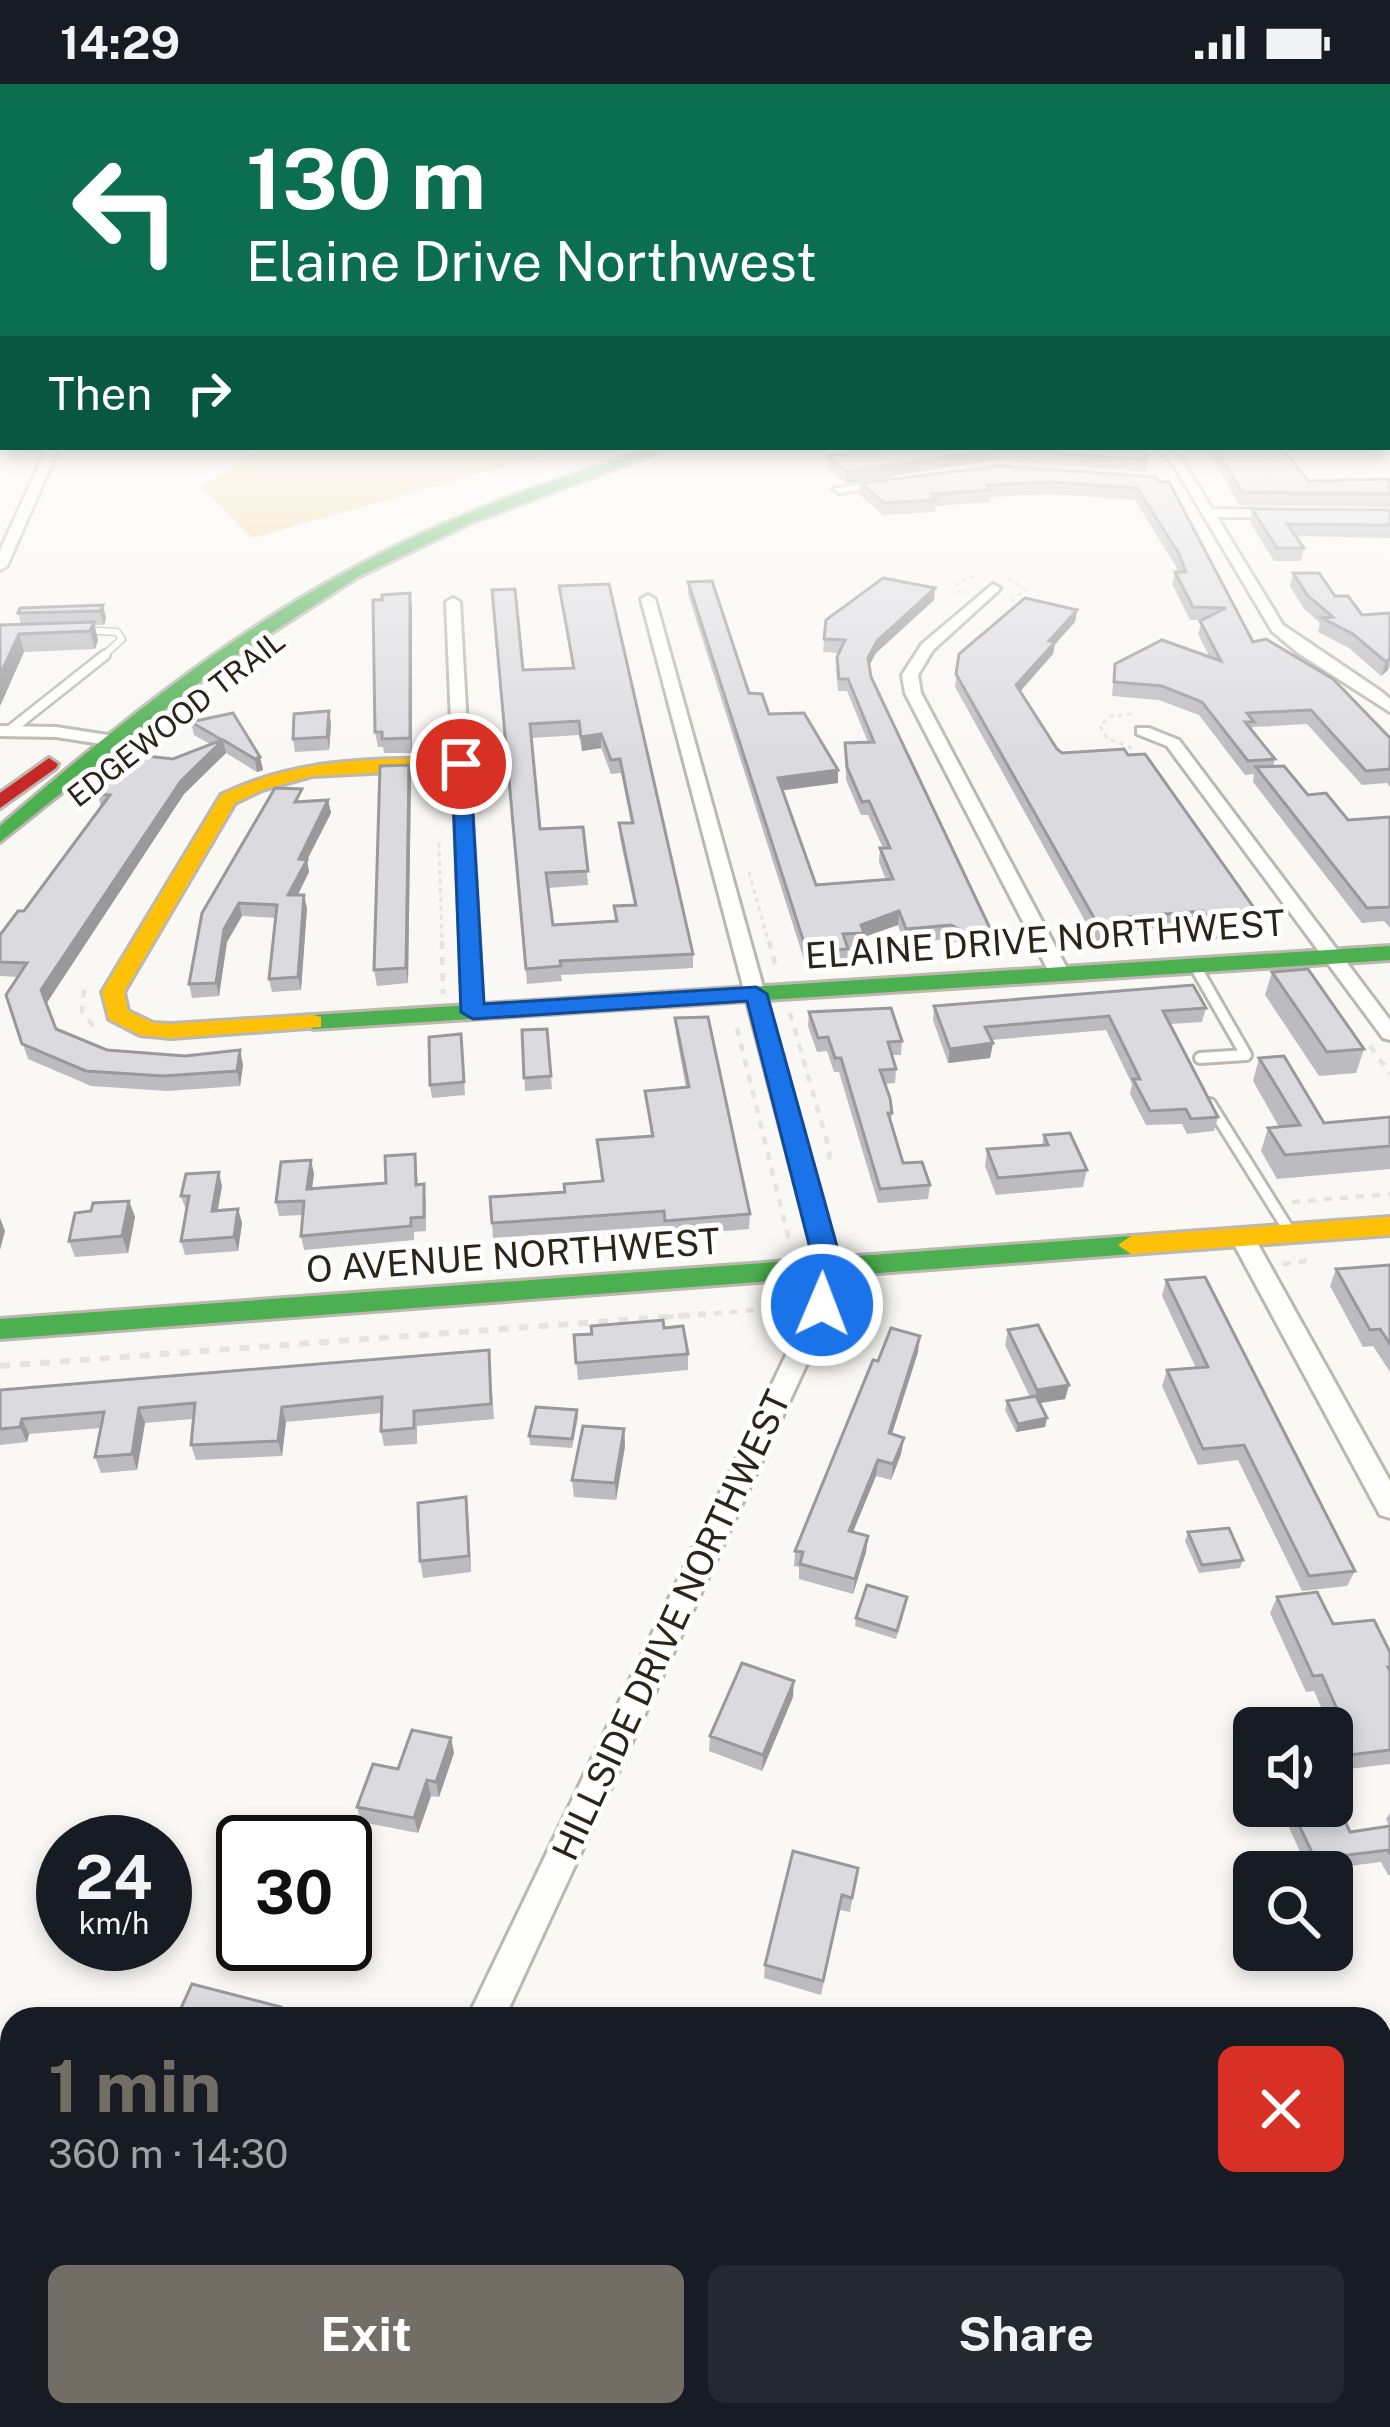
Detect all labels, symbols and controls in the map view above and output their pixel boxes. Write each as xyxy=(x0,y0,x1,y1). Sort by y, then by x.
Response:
text: 14:29 xyxy=(60,16,180,69)
text: 130 m xyxy=(246,129,486,228)
icon: left xyxy=(48,132,204,288)
text: Elaine Drive Northwest xyxy=(246,230,817,293)
icon: right xyxy=(176,360,242,426)
text: Then xyxy=(48,367,152,420)
street label: EDGEWOOD TRAIL xyxy=(60,622,292,814)
pin xyxy=(410,713,512,815)
icon: arrive xyxy=(428,731,494,797)
street label: ELAINE DRIVE NORTHWEST xyxy=(804,901,1286,977)
street label: O AVENUE NORTHWEST xyxy=(305,1220,721,1290)
position arrow xyxy=(759,1242,885,1368)
street label: HILLSIDE DRIVE NORTHWEST xyxy=(544,1384,798,1866)
map controls xyxy=(1233,1707,1353,1971)
button: sound xyxy=(1233,1707,1353,1827)
speed limit sign: 30 xyxy=(216,1815,372,1971)
text: 24 xyxy=(75,1842,153,1913)
button: search xyxy=(1233,1851,1353,1971)
text: km/h xyxy=(79,1905,149,1941)
text: 1 min xyxy=(48,2044,222,2128)
button: close xyxy=(1218,2046,1344,2172)
text: 360 m · 14:30 xyxy=(48,2131,288,2177)
button: Exit xyxy=(48,2265,684,2403)
button: Share xyxy=(708,2265,1344,2403)

